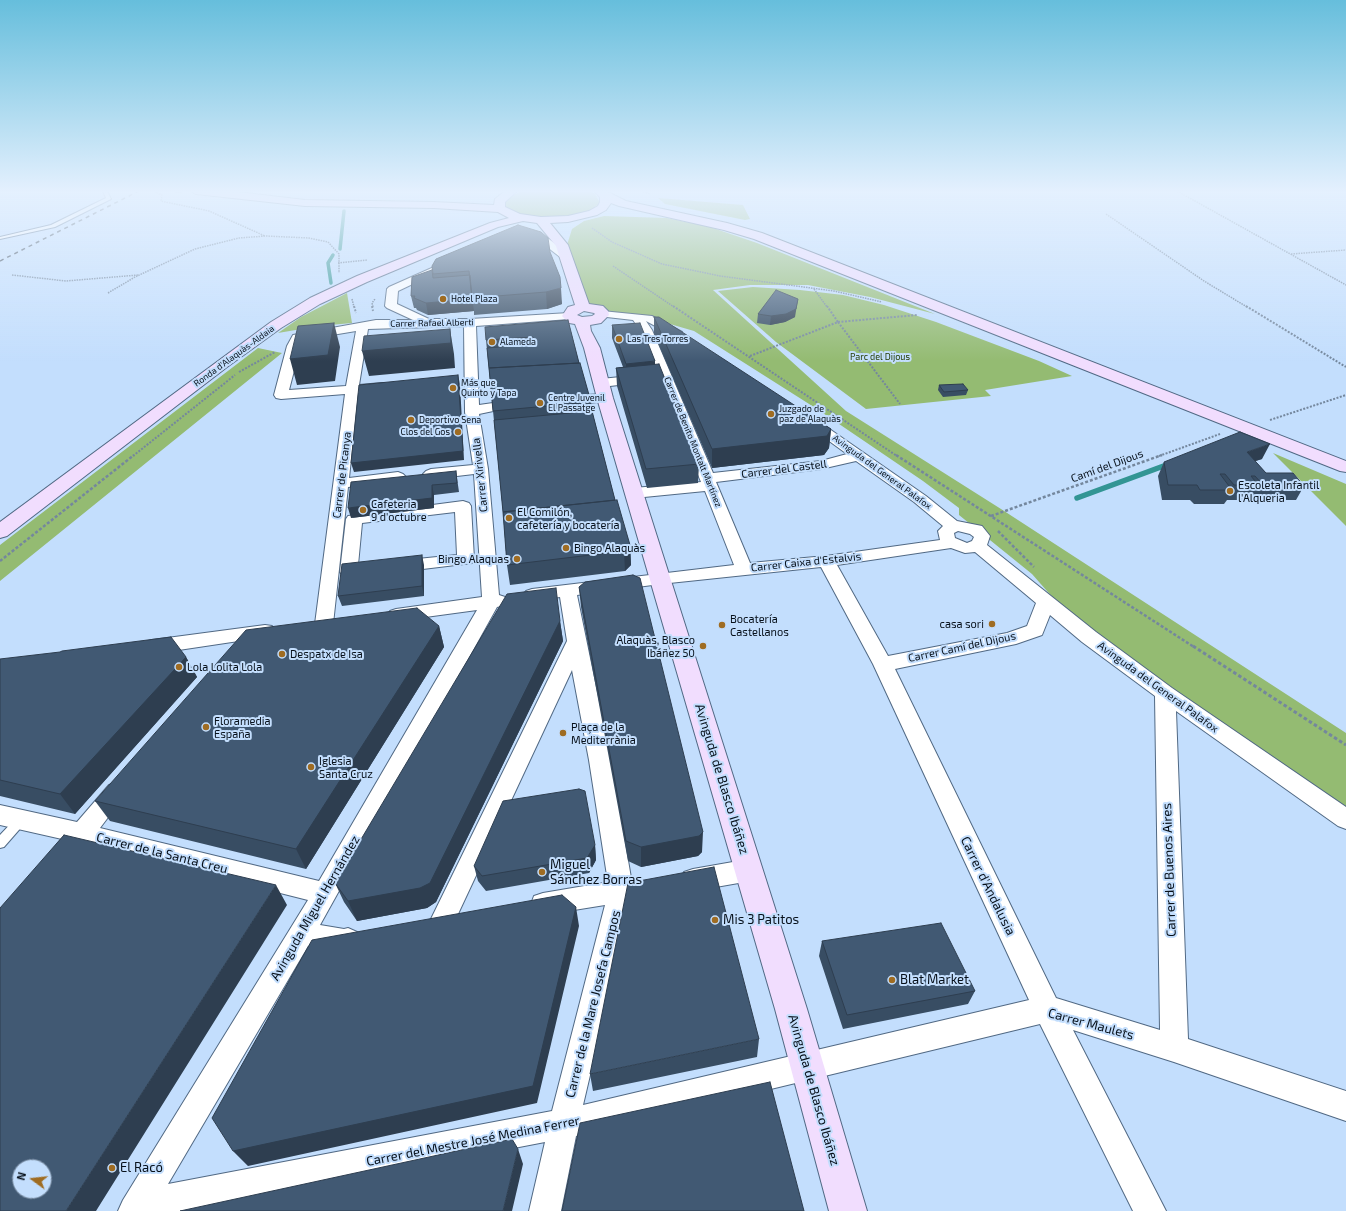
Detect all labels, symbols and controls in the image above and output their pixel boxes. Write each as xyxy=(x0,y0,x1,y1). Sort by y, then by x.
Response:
marker: Hotel Plaza xyxy=(438,294,448,304)
place label: Hotel Plaza xyxy=(451,294,498,304)
street label: Carrer Rafael Alberti xyxy=(390,317,474,329)
street label: Ronda d'Alaquàs-Aldaia xyxy=(191,323,277,389)
marker: Las Tres Torres xyxy=(614,334,624,344)
place label: Las Tres Torres xyxy=(627,334,688,344)
marker: Alameda xyxy=(487,337,497,347)
place label: Alameda xyxy=(500,337,536,347)
park label: Parc del Dijous xyxy=(850,352,910,362)
street label: Carrer de Benito Montalt Martínez xyxy=(662,375,724,509)
place label: Más que Quinto y Tapa xyxy=(461,378,516,399)
marker: Más que Quinto y Tapa xyxy=(448,383,458,393)
place label: Centre Juvenil El Passatge xyxy=(548,393,605,414)
marker: Centre Juvenil El Passatge xyxy=(535,398,545,408)
place label: Juzgado de paz de Alaquàs xyxy=(779,404,841,425)
marker: Juzgado de paz de Alaquàs xyxy=(766,409,776,419)
marker: Deportivo Sena xyxy=(406,415,416,425)
place label: Deportivo Sena xyxy=(419,415,481,425)
place label: Clos del Gos xyxy=(401,427,450,437)
marker: Clos del Gos xyxy=(453,427,463,437)
street label: Carrer de Picanya xyxy=(330,431,354,519)
street label: Avinguda del General Palafox xyxy=(831,433,933,511)
street label: Carrer Xirivella xyxy=(470,437,490,513)
street label: Camí del Dijous xyxy=(1069,447,1145,485)
street label: Carrer del Castell xyxy=(740,457,828,481)
place label: Escoleta Infantil l'Alqueria xyxy=(1238,478,1319,504)
marker: Escoleta Infantil l'Alqueria xyxy=(1225,486,1235,496)
place label: Cafeteria 9 d'octubre xyxy=(371,497,427,523)
marker: Cafeteria 9 d'octubre xyxy=(358,505,368,515)
place label: El Comilón, cafetería y bocatería xyxy=(517,505,620,531)
marker: El Comilón, cafetería y bocatería xyxy=(504,513,514,523)
place label: Bingo Alaquàs xyxy=(574,541,645,555)
marker: Bingo Alaquàs xyxy=(561,543,571,553)
street label: Carrer Caixa d'Estalvis xyxy=(750,550,862,574)
place label: Bingo Alaquas xyxy=(438,552,509,566)
marker: Bingo Alaquas xyxy=(512,554,522,564)
place label: Bocatería Castellanos xyxy=(730,612,789,638)
place label: casa sori xyxy=(940,617,984,631)
marker: casa sori xyxy=(987,619,997,629)
marker: Bocatería Castellanos xyxy=(717,620,727,630)
street label: Carrer Camí del Dijous xyxy=(907,629,1017,665)
place label: Alaquàs, Blasco Ibáñez 50 xyxy=(616,633,695,659)
street label: Avinguda del General Palafox xyxy=(1095,639,1221,735)
marker: Alaquàs, Blasco Ibáñez 50 xyxy=(698,641,708,651)
place label: Despatx de Isa xyxy=(290,647,363,661)
marker: Despatx de Isa xyxy=(277,649,287,659)
place label: Lola Lolita Lola xyxy=(187,660,262,674)
marker: Lola Lolita Lola xyxy=(174,662,184,672)
street label: Avinguda de Blasco Ibáñez xyxy=(692,702,752,856)
place label: Floramedia España xyxy=(214,714,271,740)
place label: Plaça de la Mediterrània xyxy=(571,720,636,746)
marker: Floramedia España xyxy=(201,722,211,732)
marker: Plaça de la Mediterrània xyxy=(558,728,568,738)
place label: Iglesia Santa Cruz xyxy=(319,754,373,780)
marker: Iglesia Santa Cruz xyxy=(306,762,316,772)
street label: Carrer de Buenos Aires xyxy=(1159,803,1179,937)
street label: Carrer de la Santa Creu xyxy=(95,829,229,877)
street label: Avinguda Miguel Hernández xyxy=(267,833,363,983)
street label: Carrer d'Andalusia xyxy=(957,834,1019,938)
place label: Miguel Sánchez Borras xyxy=(550,857,642,888)
marker: Miguel Sánchez Borras xyxy=(537,867,547,877)
street label: Carrer de la Mare Josefa Campos xyxy=(562,909,624,1099)
place label: Mis 3 Patitos xyxy=(723,912,799,928)
marker: Mis 3 Patitos xyxy=(710,915,720,925)
place label: Blat Market xyxy=(900,972,969,988)
marker: Blat Market xyxy=(887,975,897,985)
street label: Carrer Maulets xyxy=(1046,1005,1136,1043)
street label: Avinguda de Blasco Ibáñez xyxy=(785,1013,843,1167)
street label: Carrer del Mestre José Medina Ferrer xyxy=(365,1113,581,1169)
north arrow xyxy=(12,1159,52,1199)
place label: El Racó xyxy=(120,1160,163,1176)
marker: El Racó xyxy=(107,1163,117,1173)
text: N xyxy=(14,1171,28,1182)

